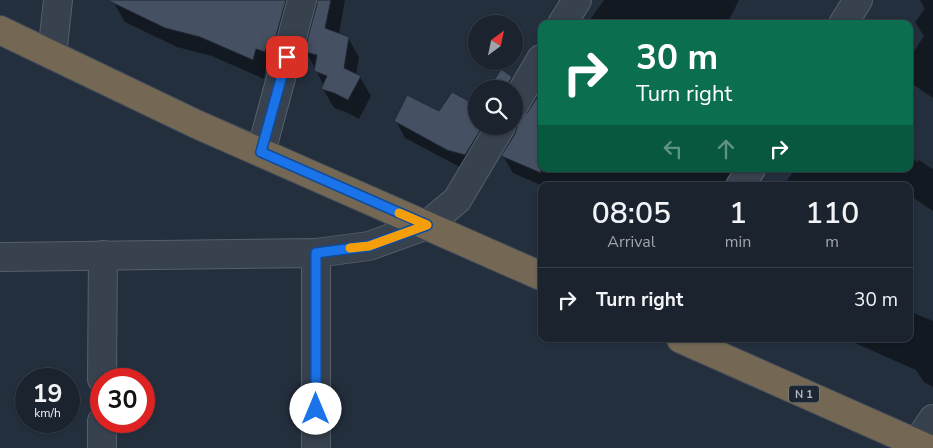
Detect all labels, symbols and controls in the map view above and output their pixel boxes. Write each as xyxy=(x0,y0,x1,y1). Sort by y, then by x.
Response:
north arrow xyxy=(468,15,522,70)
map controls xyxy=(468,15,523,135)
text: 30 m xyxy=(636,34,718,81)
pin xyxy=(266,36,308,78)
icon: right xyxy=(553,40,618,105)
icon: arrive xyxy=(273,43,301,71)
text: Turn right xyxy=(636,79,732,109)
button: search xyxy=(468,80,523,135)
icon: left xyxy=(659,135,687,163)
icon: ahead xyxy=(712,135,740,163)
icon: right xyxy=(765,135,793,163)
text: 08:05 xyxy=(592,193,671,234)
text: 1 xyxy=(729,193,747,234)
text: 110 xyxy=(805,193,859,234)
text: Arrival xyxy=(607,231,655,253)
text: min xyxy=(725,231,751,253)
text: m xyxy=(825,231,839,253)
icon: right xyxy=(553,286,581,314)
text: Turn right xyxy=(596,287,683,313)
text: 30 m xyxy=(854,287,898,313)
speed limit sign: 30 xyxy=(90,368,155,433)
text: 19 xyxy=(32,377,63,411)
position arrow xyxy=(289,382,341,434)
road number: N 1 xyxy=(789,386,819,402)
text: km/h xyxy=(34,405,61,421)

